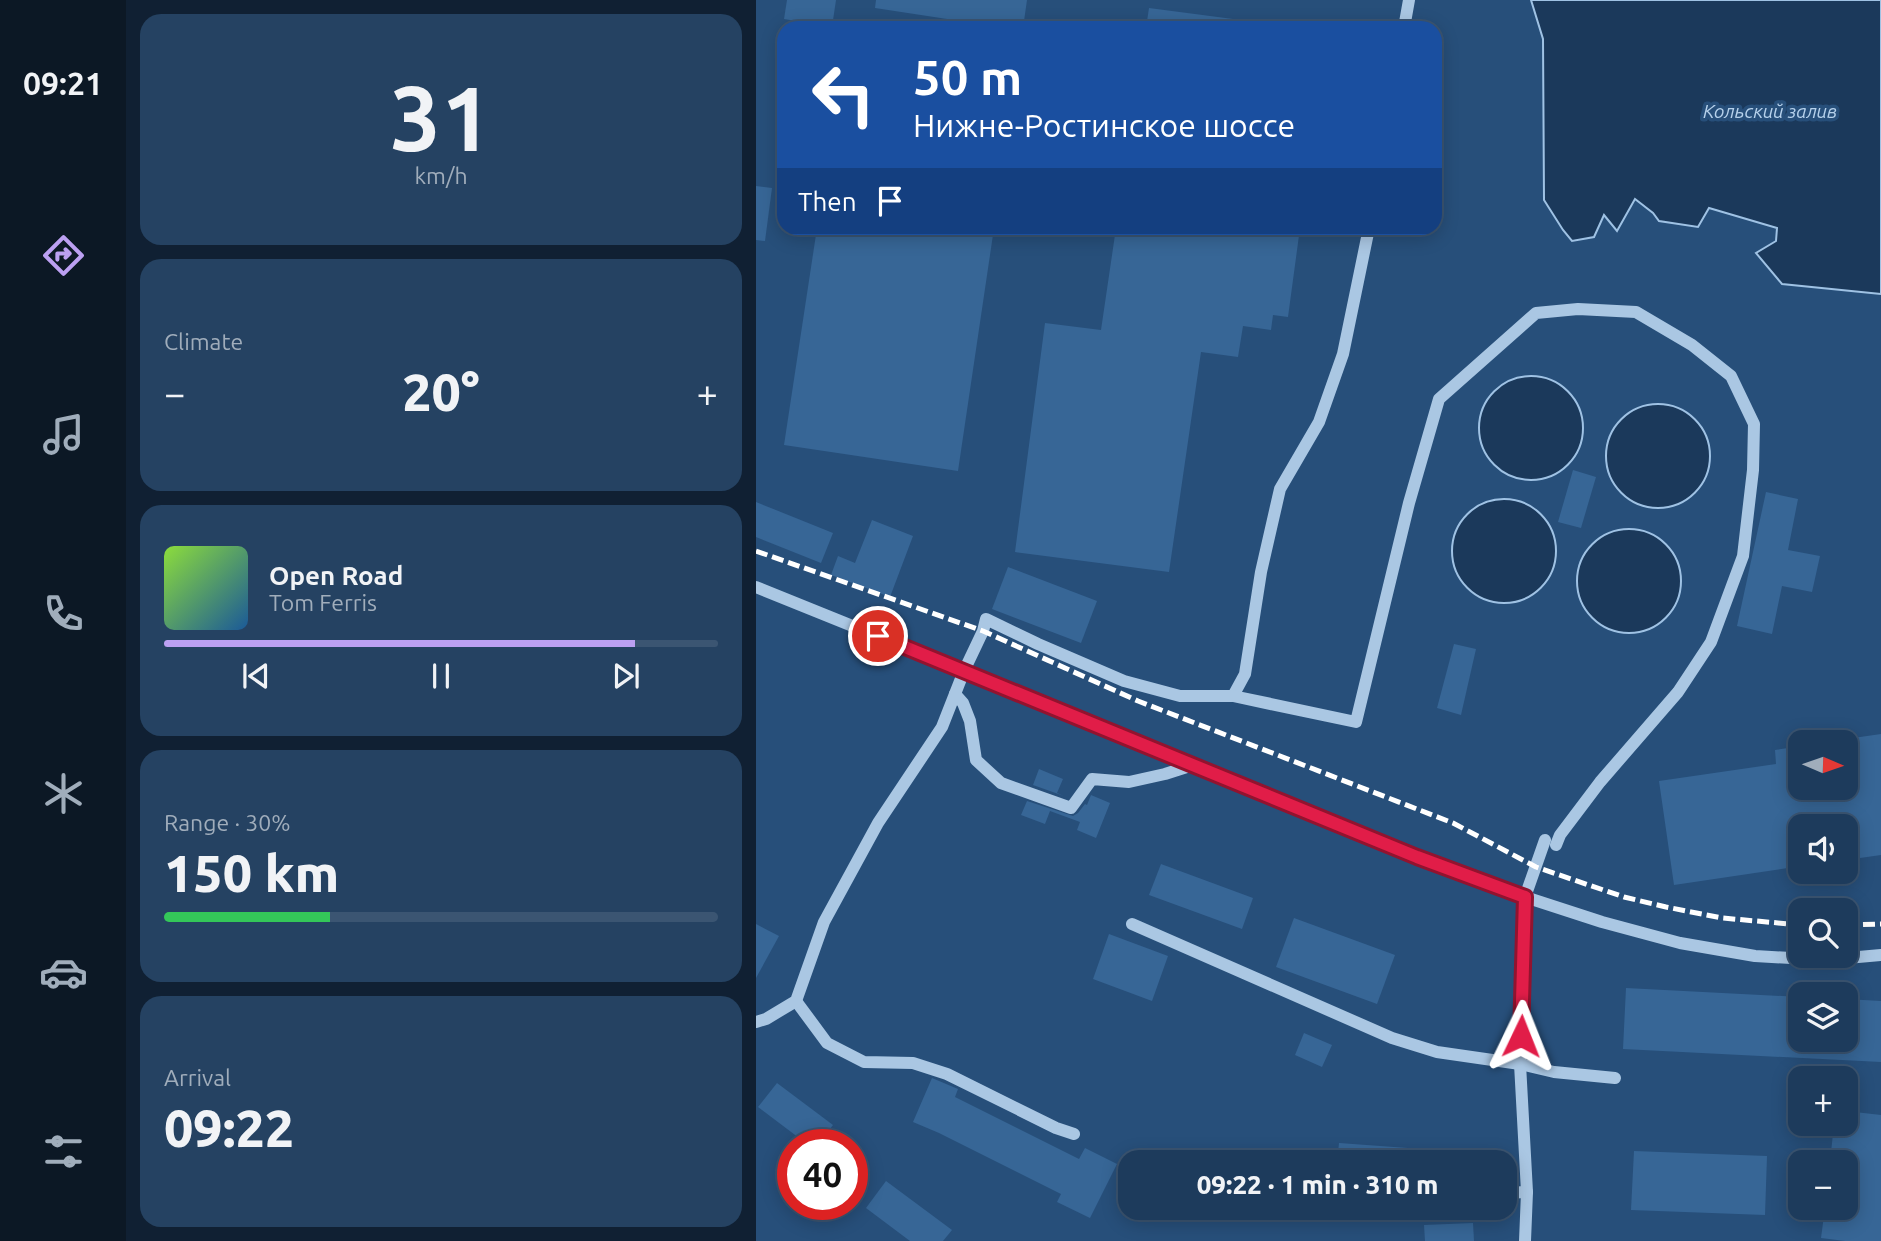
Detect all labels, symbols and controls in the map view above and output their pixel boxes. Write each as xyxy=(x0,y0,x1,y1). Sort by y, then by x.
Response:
icon: left xyxy=(798,49,889,140)
text: 50 m xyxy=(913,49,1022,104)
text: 09:21 xyxy=(23,65,103,101)
text: 31 xyxy=(390,66,492,168)
water label: Кольский залив xyxy=(1703,100,1837,122)
text: Нижне-Ростинское шоссе xyxy=(913,107,1295,143)
text: km/h xyxy=(414,163,468,188)
icon: arrive xyxy=(871,182,909,220)
text: Then xyxy=(798,187,857,216)
icon: directions xyxy=(39,231,88,280)
text: Climate xyxy=(164,329,243,354)
text: 20° xyxy=(402,363,480,421)
text: − xyxy=(164,372,185,414)
text: + xyxy=(697,372,718,414)
icon: music xyxy=(39,410,88,459)
text: Open Road xyxy=(269,561,403,590)
icon: phone xyxy=(39,589,88,638)
text: Tom Ferris xyxy=(269,590,377,615)
pin xyxy=(848,606,908,666)
icon: arrive xyxy=(859,617,897,655)
icon: previous xyxy=(237,657,275,695)
icon: pause xyxy=(422,657,460,695)
icon: next xyxy=(607,657,645,695)
north arrow xyxy=(1788,730,1858,800)
map controls xyxy=(1788,730,1858,1220)
icon: climate xyxy=(39,769,88,818)
text: Range · 30% xyxy=(164,810,291,835)
button: sound xyxy=(1788,814,1858,884)
text: 150 km xyxy=(164,844,339,902)
button: search xyxy=(1788,898,1858,968)
icon: car xyxy=(39,948,88,997)
button: layers xyxy=(1788,982,1858,1052)
position arrow xyxy=(1484,999,1558,1073)
text: Arrival xyxy=(164,1065,231,1090)
button: + xyxy=(1788,1066,1858,1136)
text: 09:22 xyxy=(164,1099,294,1157)
icon: filters xyxy=(39,1127,88,1176)
speed limit sign: 40 xyxy=(777,1129,868,1220)
button: − xyxy=(1788,1150,1858,1220)
text: 09:22 · 1 min · 310 m xyxy=(1197,1170,1438,1199)

